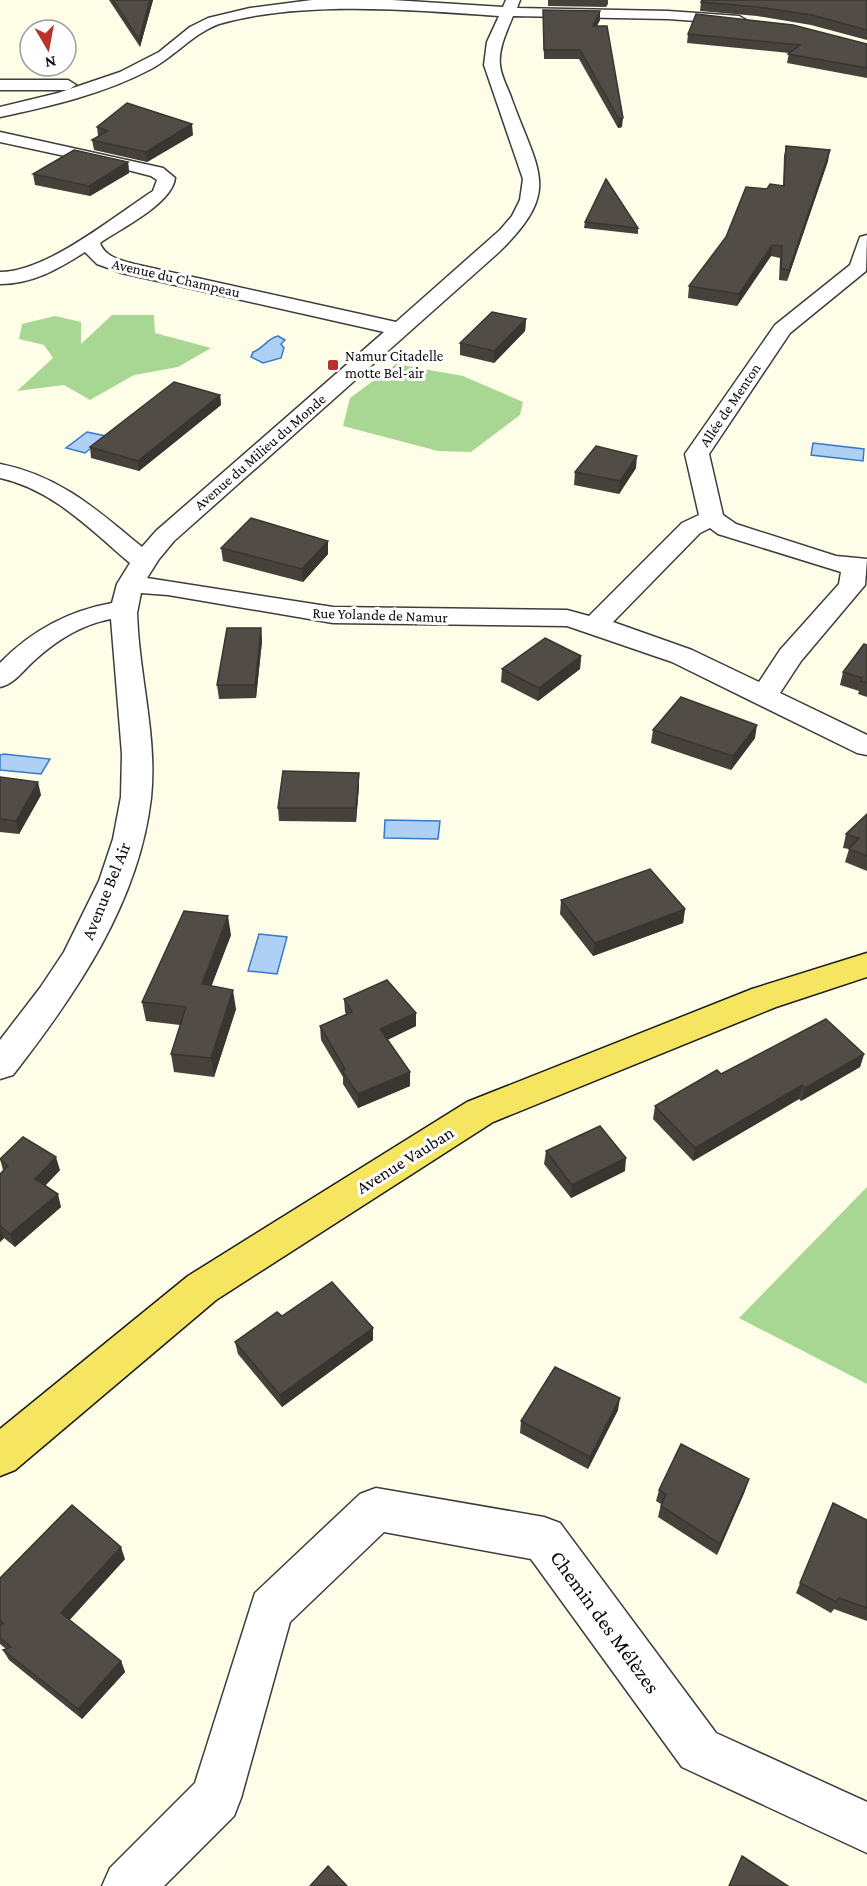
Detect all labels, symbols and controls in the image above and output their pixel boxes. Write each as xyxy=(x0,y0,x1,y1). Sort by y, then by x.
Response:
north arrow xyxy=(18,18,78,78)
text: N xyxy=(44,53,57,72)
street label: Avenue du Champeau xyxy=(110,255,242,302)
place label: Namur Citadelle motte Bel-air xyxy=(345,348,444,381)
marker: Namur Citadelle motte Bel-air xyxy=(326,358,340,372)
street label: Allée de Menton xyxy=(696,360,764,450)
street label: Avenue du Milieu du Monde xyxy=(191,390,329,513)
street label: Rue Yolande de Namur xyxy=(312,605,449,625)
street label: Avenue Bel Air xyxy=(77,839,135,943)
street label: Avenue Vauban xyxy=(353,1122,458,1198)
street label: Chemin des Mélèzes xyxy=(545,1546,665,1698)

